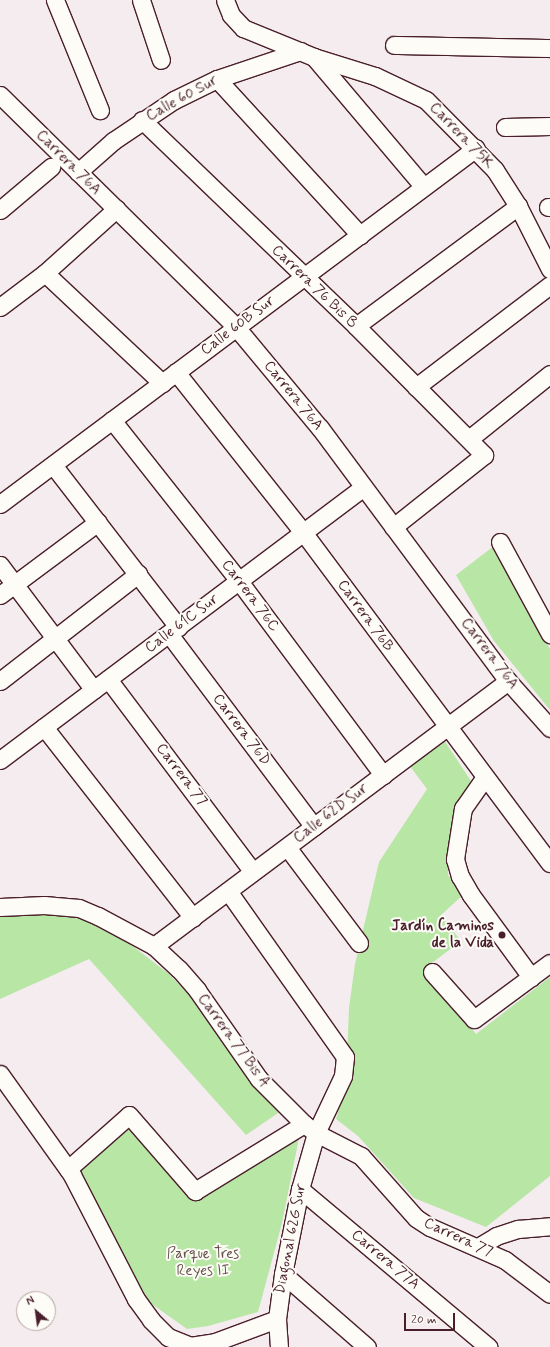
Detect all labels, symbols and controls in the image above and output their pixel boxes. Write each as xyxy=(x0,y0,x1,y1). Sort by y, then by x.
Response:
street label: Calle 60 Sur xyxy=(143,72,221,126)
street label: Carrera 75K xyxy=(425,99,497,173)
street label: Carrera 76A xyxy=(32,127,104,199)
street label: Carrera 76 Bis B xyxy=(268,242,360,332)
street label: Calle 60B Sur xyxy=(198,292,278,360)
street label: Carrera 76A xyxy=(259,358,327,434)
street label: Carrera 76C xyxy=(217,557,283,635)
street label: Carrera 76B xyxy=(333,577,397,655)
street label: Calle 61C Sur xyxy=(142,591,222,657)
street label: Carrera 76A xyxy=(456,615,522,693)
street label: Carrera 76D xyxy=(208,691,274,769)
street label: Carrera 77 xyxy=(152,740,210,810)
street label: Calle 62D Sur xyxy=(290,780,372,848)
place label: Jardín Caminos de la Vida xyxy=(388,917,494,952)
marker: Jardín Caminos de la Vida xyxy=(497,930,507,940)
street label: Carrera 77 Bis A xyxy=(193,991,273,1091)
street label: Diagonal 62G Sur xyxy=(271,1182,311,1296)
street label: Carrera 77 xyxy=(421,1214,495,1262)
street label: Carrera 77A xyxy=(347,1226,423,1294)
park label: Parque Tres Reyes II xyxy=(167,1245,239,1280)
north arrow xyxy=(16,1291,56,1331)
text: N xyxy=(24,1293,37,1309)
scale bar xyxy=(406,1305,457,1331)
text: 20 m xyxy=(411,1312,437,1328)

